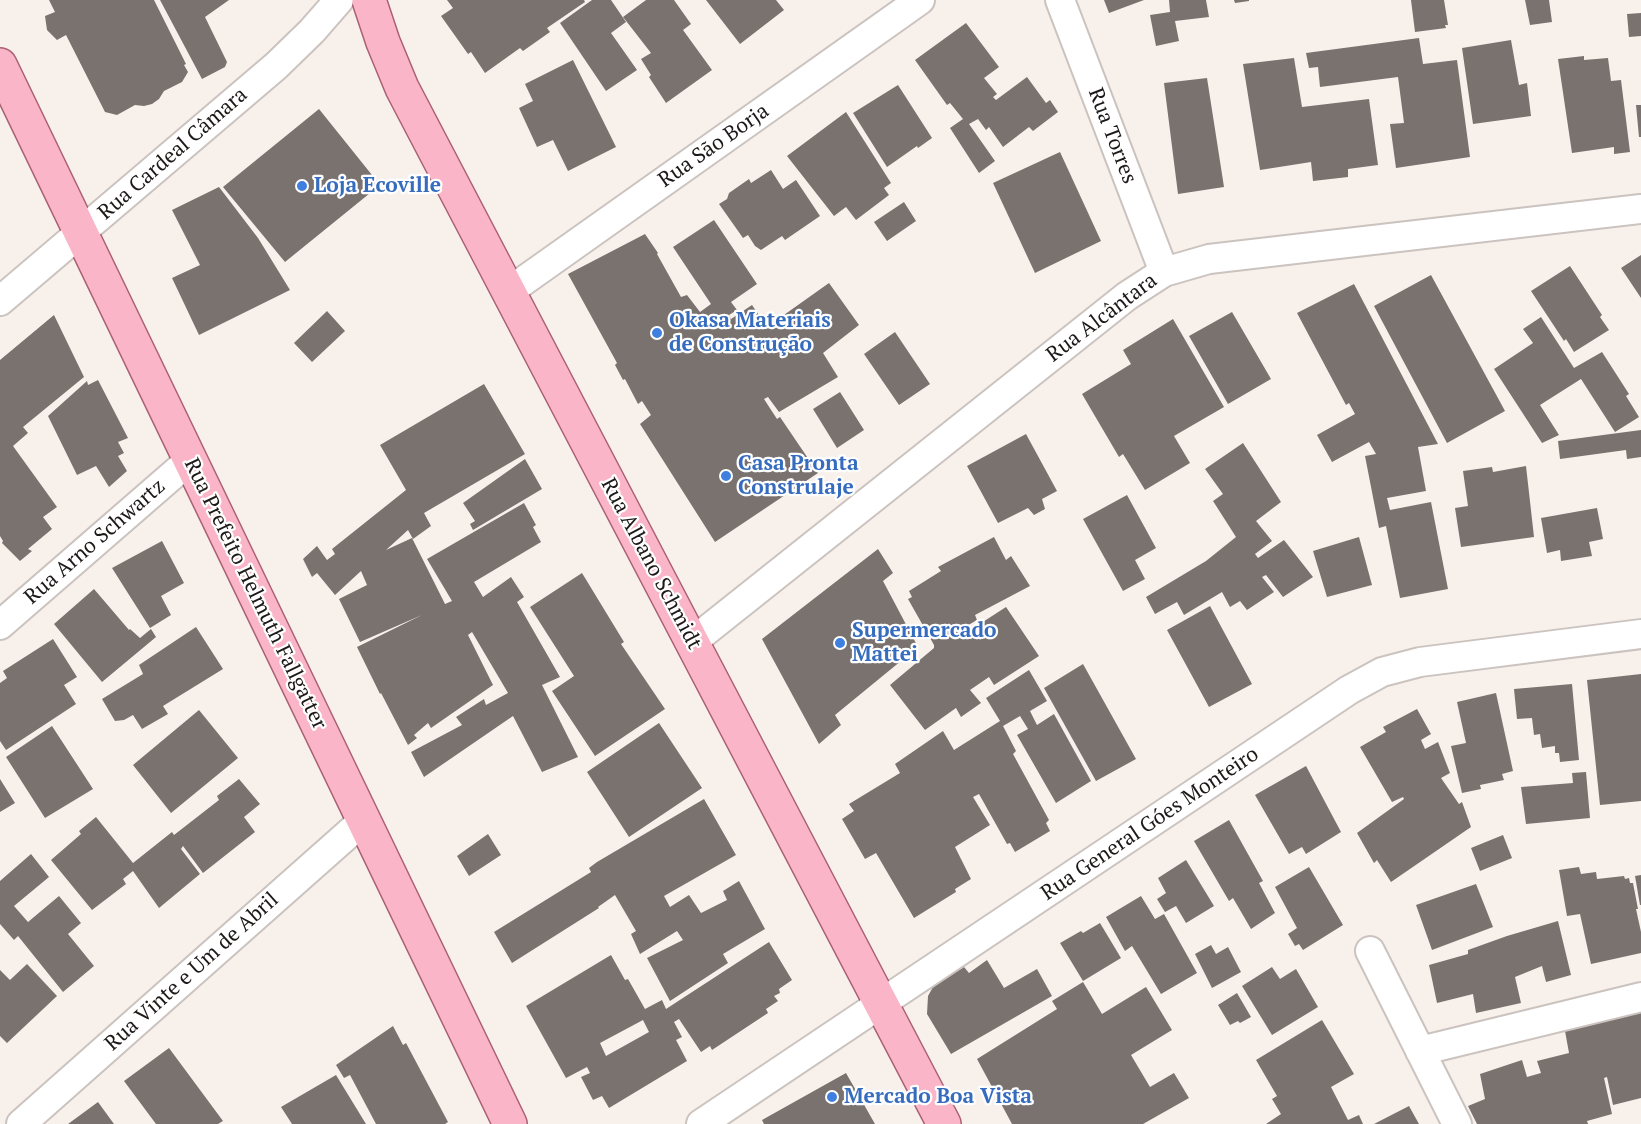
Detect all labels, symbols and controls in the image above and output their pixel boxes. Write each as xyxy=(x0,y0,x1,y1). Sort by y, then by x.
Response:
street label: Rua Cardeal Câmara xyxy=(93,82,253,226)
street label: Rua Torres xyxy=(1082,85,1142,187)
street label: Rua São Borja xyxy=(654,99,774,193)
place label: Loja Ecoville xyxy=(314,173,441,199)
marker: Loja Ecoville xyxy=(295,179,309,193)
street label: Rua Alcântara xyxy=(1042,268,1162,368)
place label: Okasa Materiais de Construção xyxy=(669,308,831,358)
marker: Okasa Materiais de Construção xyxy=(650,326,664,340)
place label: Casa Pronta Construlaje xyxy=(738,451,859,501)
street label: Rua Prefeito Helmuth Fallgatter xyxy=(178,454,332,734)
marker: Casa Pronta Construlaje xyxy=(719,469,733,483)
street label: Rua Arno Schwartz xyxy=(20,474,170,610)
street label: Rua Albano Schmidt xyxy=(595,474,707,654)
place label: Supermercado Mattei xyxy=(852,618,997,668)
marker: Supermercado Mattei xyxy=(833,636,847,650)
street label: Rua General Góes Monteiro xyxy=(1037,742,1263,906)
street label: Rua Vinte e Um de Abril xyxy=(100,888,284,1056)
place label: Mercado Boa Vista xyxy=(844,1084,1032,1110)
marker: Mercado Boa Vista xyxy=(825,1090,839,1104)

